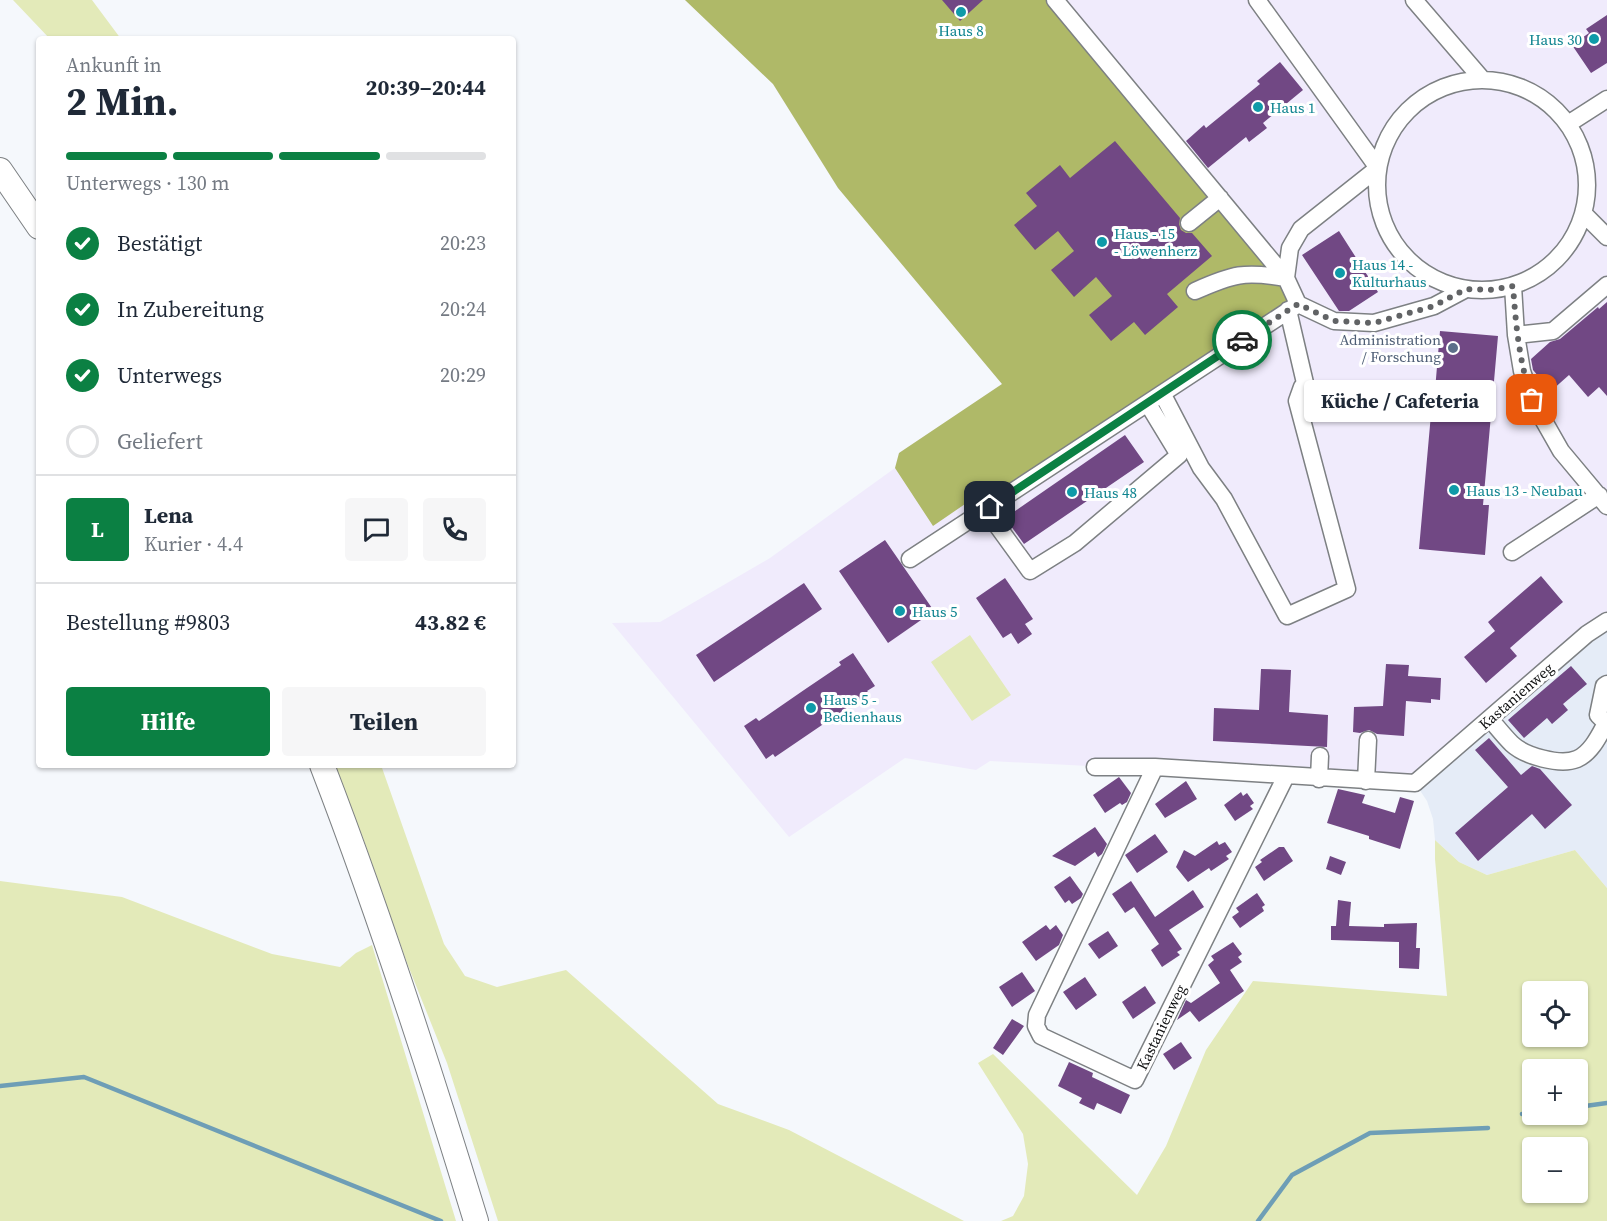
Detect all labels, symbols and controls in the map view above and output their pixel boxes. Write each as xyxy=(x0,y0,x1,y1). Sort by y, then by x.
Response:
marker: Haus 8 xyxy=(954,5,968,19)
place label: Haus 8 xyxy=(938,20,984,41)
place label: Haus 30 xyxy=(1529,29,1582,50)
marker: Haus 30 xyxy=(1587,32,1601,46)
text: Ankunft in xyxy=(66,51,162,79)
text: 20:39–20:44 xyxy=(366,72,486,102)
text: 2 Min. xyxy=(66,75,178,128)
place label: Haus 1 xyxy=(1270,97,1315,118)
marker: Haus 1 xyxy=(1251,100,1265,114)
text: Unterwegs · 130 m xyxy=(66,169,229,197)
place label: Haus - 15 - Löwenherz xyxy=(1114,223,1197,261)
icon: check xyxy=(66,227,99,260)
text: Bestätigt xyxy=(117,228,202,258)
text: 20:23 xyxy=(440,229,486,257)
marker: Haus - 15 - Löwenherz xyxy=(1095,235,1109,249)
place label: Haus 14 - Kulturhaus xyxy=(1352,254,1427,292)
marker: Haus 14 - Kulturhaus xyxy=(1333,266,1347,280)
icon: check xyxy=(66,293,99,326)
text: In Zubereitung xyxy=(117,294,264,324)
text: 20:24 xyxy=(440,295,486,323)
courier xyxy=(1212,310,1272,370)
icon: car xyxy=(1226,324,1259,357)
place label: Administration / Forschung xyxy=(1339,329,1441,367)
marker: Administration / Forschung xyxy=(1446,341,1460,355)
icon: check xyxy=(66,359,99,392)
text: Unterwegs xyxy=(117,360,222,390)
text: 20:29 xyxy=(440,361,486,389)
pin xyxy=(1506,374,1557,425)
callout: Küche / Cafeteria xyxy=(1304,379,1496,421)
icon: bag xyxy=(1515,383,1548,416)
text: Küche / Cafeteria xyxy=(1321,387,1479,415)
text: Geliefert xyxy=(117,426,203,456)
place label: Haus 13 - Neubau xyxy=(1466,480,1583,501)
pin xyxy=(964,481,1015,532)
place label: Haus 48 xyxy=(1084,482,1137,503)
marker: Haus 13 - Neubau xyxy=(1447,483,1461,497)
marker: Haus 48 xyxy=(1065,485,1079,499)
icon: home xyxy=(973,490,1006,523)
button: chat xyxy=(345,498,408,561)
button: phone xyxy=(423,498,486,561)
text: Lena xyxy=(144,500,193,530)
text: L xyxy=(91,514,104,544)
text: Kurier · 4.4 xyxy=(144,530,243,558)
place label: Haus 5 xyxy=(912,601,957,622)
marker: Haus 5 xyxy=(893,604,907,618)
text: Bestellung #9803 xyxy=(66,607,230,637)
text: 43.82 € xyxy=(415,607,486,637)
street label: Kastanienweg xyxy=(1474,657,1558,734)
button: Hilfe xyxy=(66,687,270,756)
button: Teilen xyxy=(282,687,486,756)
place label: Haus 5 - Bedienhaus xyxy=(823,689,902,727)
marker: Haus 5 - Bedienhaus xyxy=(804,701,818,715)
street label: Kastanienweg xyxy=(1131,980,1191,1073)
map controls xyxy=(1522,981,1588,1203)
button: locate xyxy=(1522,981,1588,1047)
button: + xyxy=(1522,1059,1588,1125)
button: − xyxy=(1522,1137,1588,1203)

